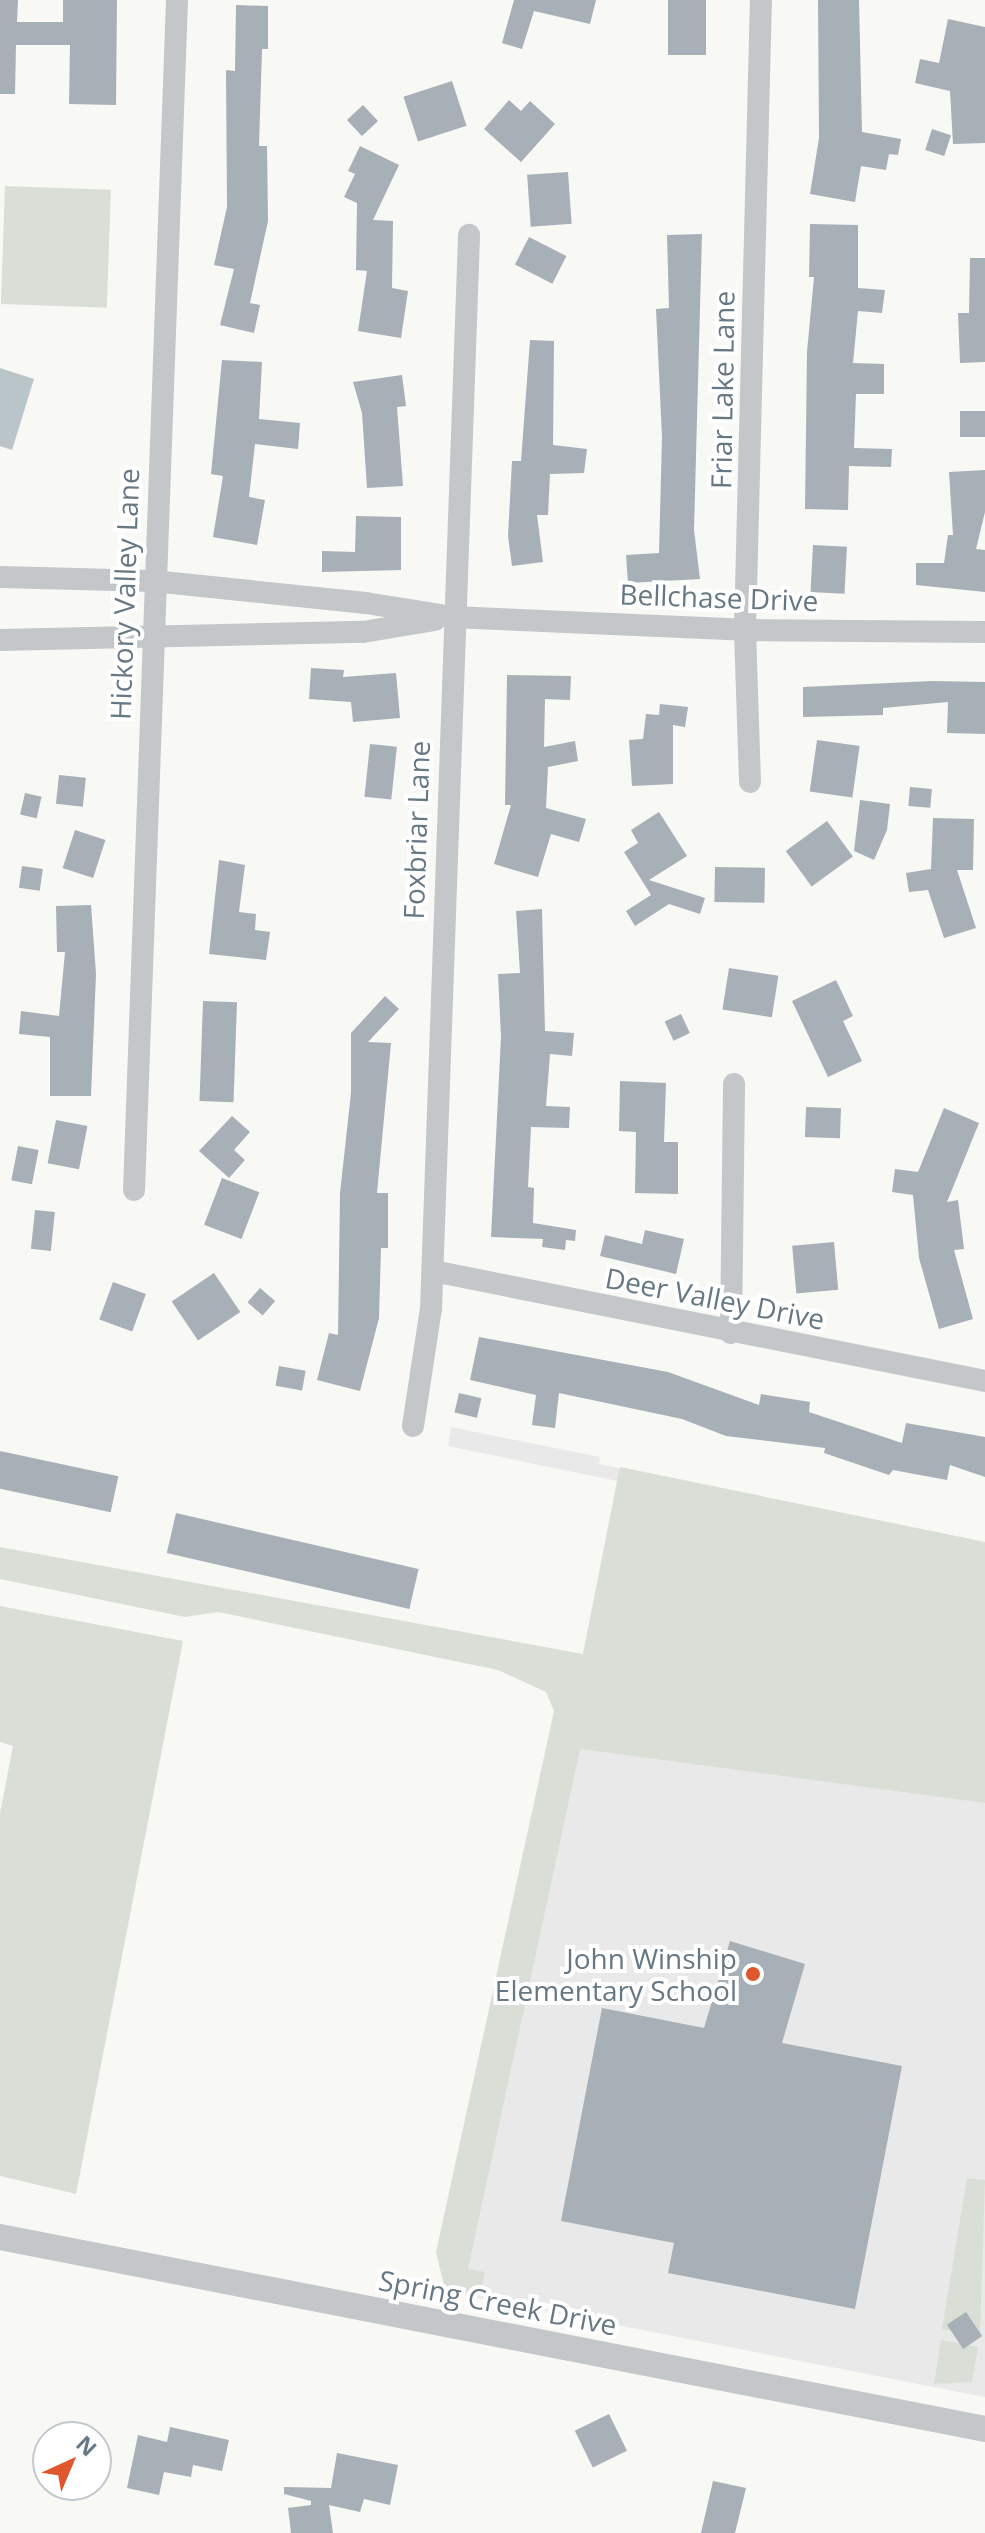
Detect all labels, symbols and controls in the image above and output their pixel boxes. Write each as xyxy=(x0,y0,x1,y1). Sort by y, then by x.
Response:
street label: Friar Lake Lane xyxy=(703,291,741,489)
street label: Hickory Valley Lane xyxy=(103,468,145,720)
street label: Bellchase Drive xyxy=(619,577,819,617)
street label: Foxbriar Lane xyxy=(396,740,436,920)
street label: Deer Valley Drive xyxy=(603,1260,827,1336)
place label: John Winship Elementary School xyxy=(495,1941,737,2007)
marker: John Winship Elementary School xyxy=(744,1965,762,1983)
street label: Spring Creek Drive xyxy=(376,2262,620,2342)
north arrow xyxy=(32,2421,112,2501)
text: N xyxy=(70,2428,104,2462)

